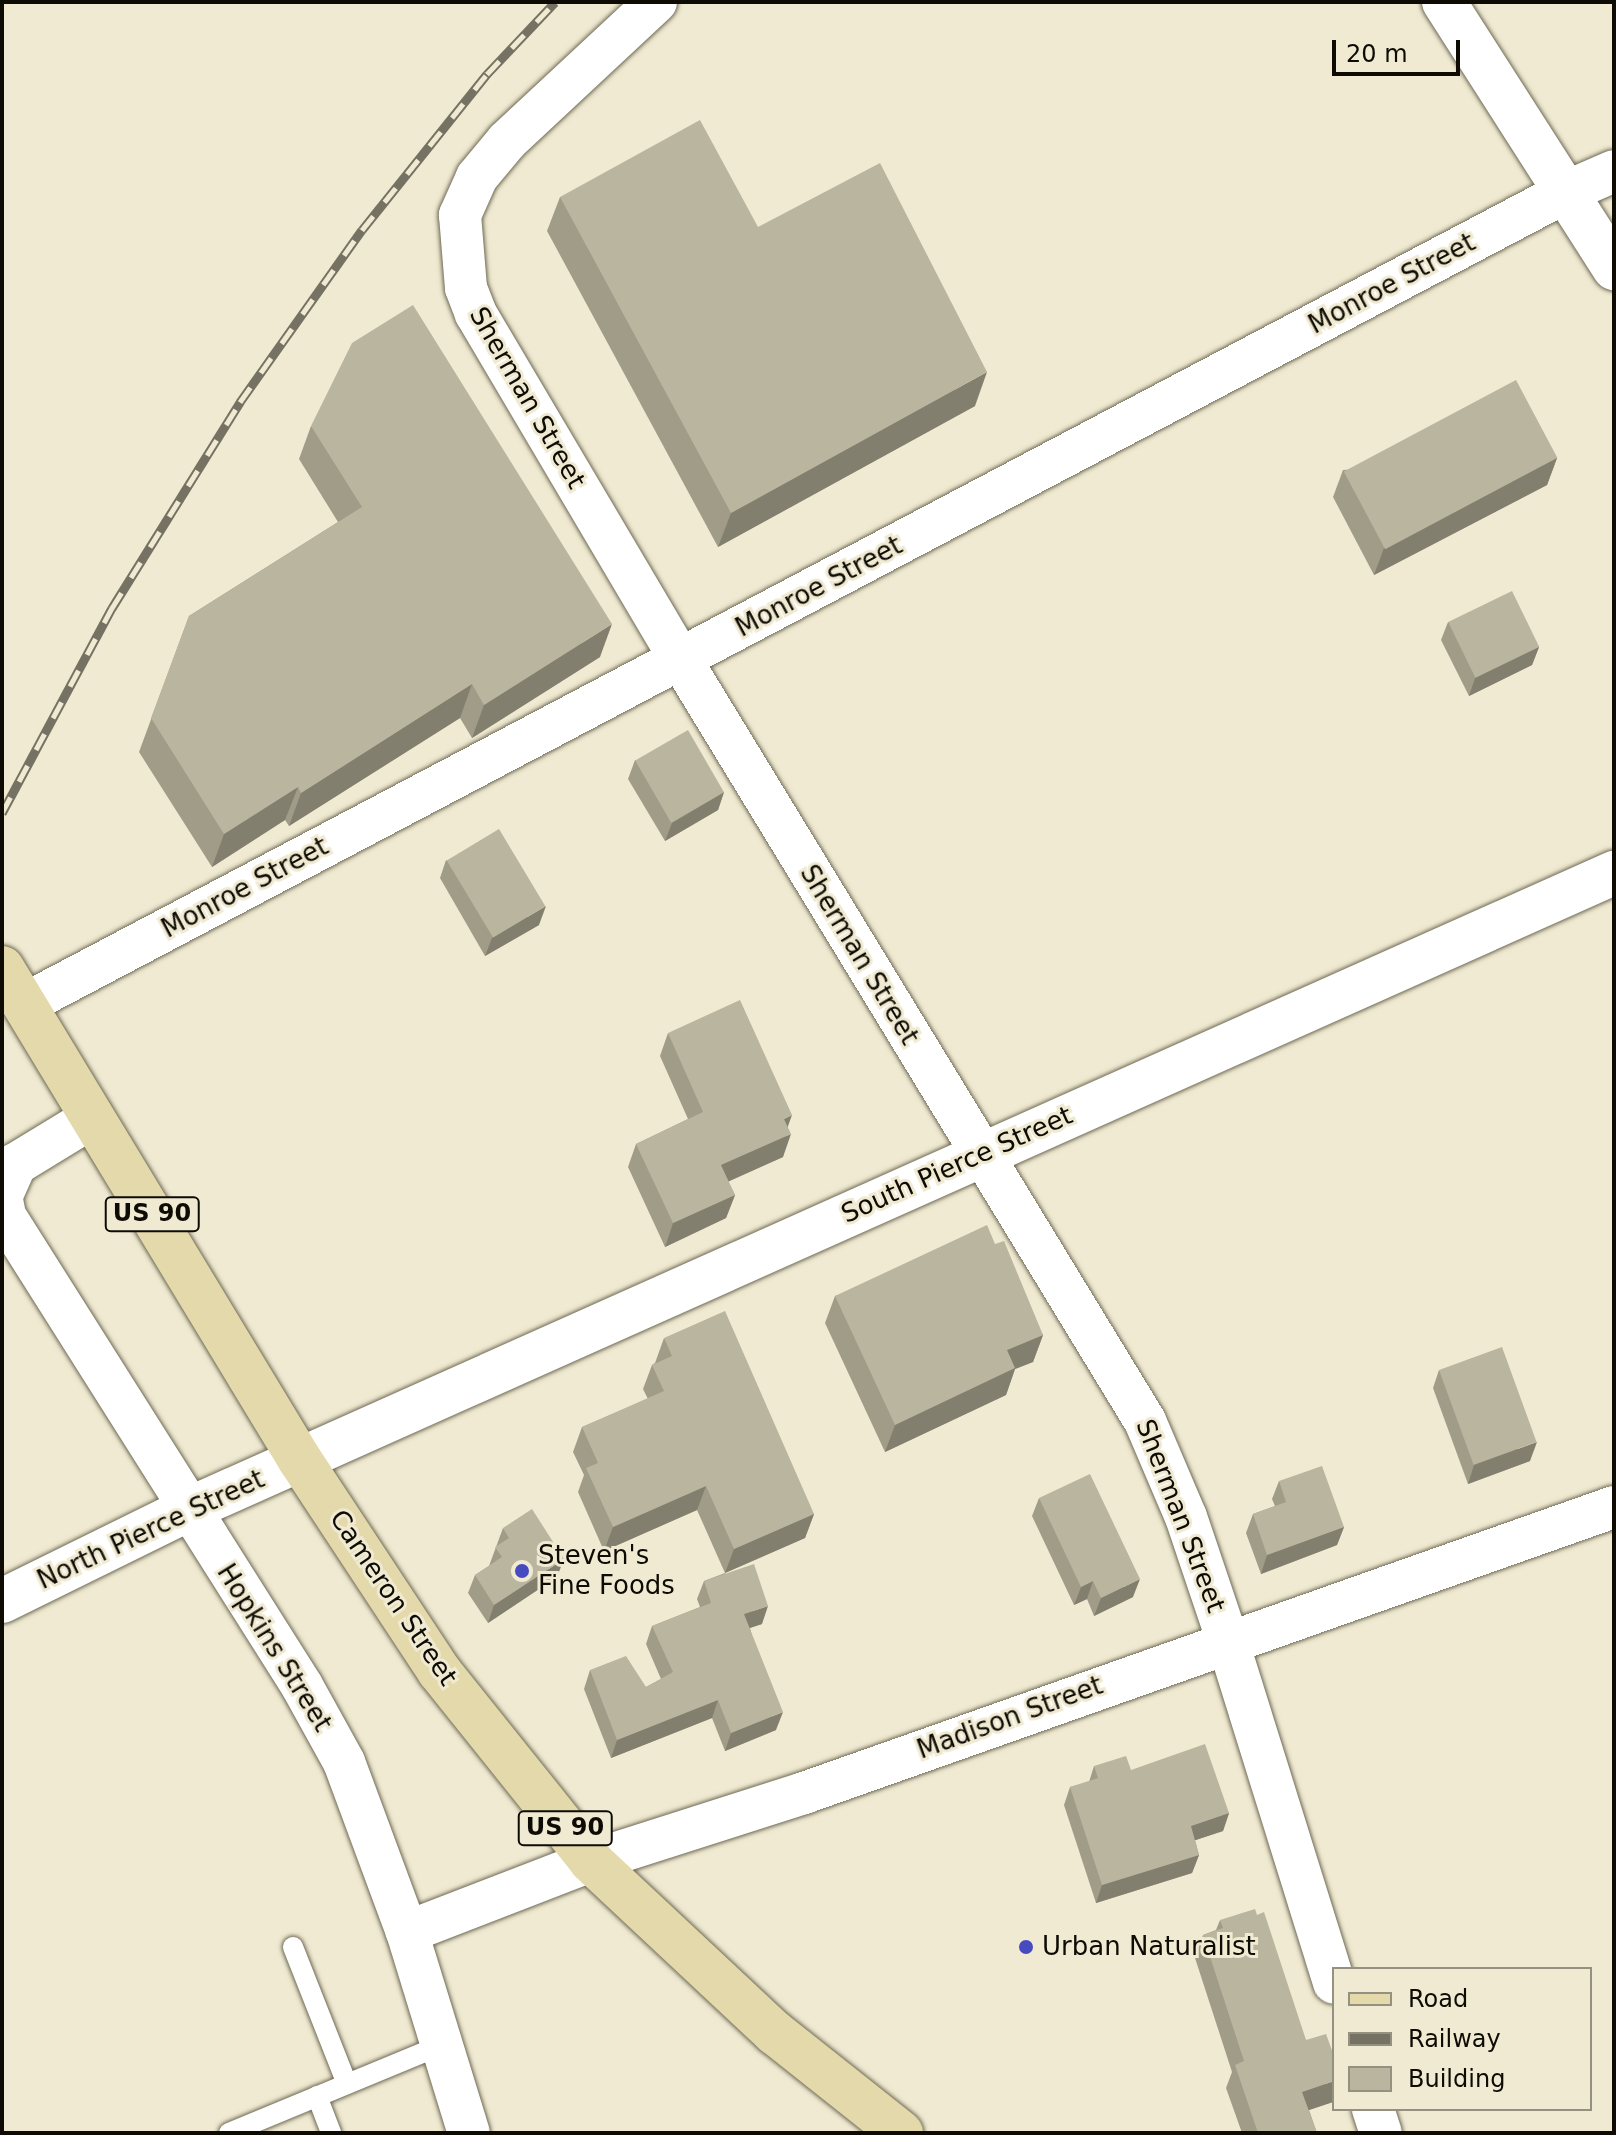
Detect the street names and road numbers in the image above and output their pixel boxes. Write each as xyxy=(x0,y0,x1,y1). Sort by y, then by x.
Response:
street label: Monroe Street xyxy=(1303,227,1481,341)
street label: Sherman Street xyxy=(462,302,592,494)
street label: Monroe Street xyxy=(730,530,908,644)
street label: Monroe Street xyxy=(156,831,334,945)
street label: Sherman Street xyxy=(793,859,925,1051)
street label: South Pierce Street xyxy=(837,1100,1077,1230)
road number: US 90 xyxy=(104,1194,200,1234)
street label: Sherman Street xyxy=(1129,1415,1231,1617)
street label: North Pierce Street xyxy=(32,1464,270,1596)
street label: Cameron Street xyxy=(323,1504,463,1692)
street label: Hopkins Street xyxy=(210,1559,338,1737)
street label: Madison Street xyxy=(913,1670,1107,1766)
road number: US 90 xyxy=(517,1808,613,1848)

